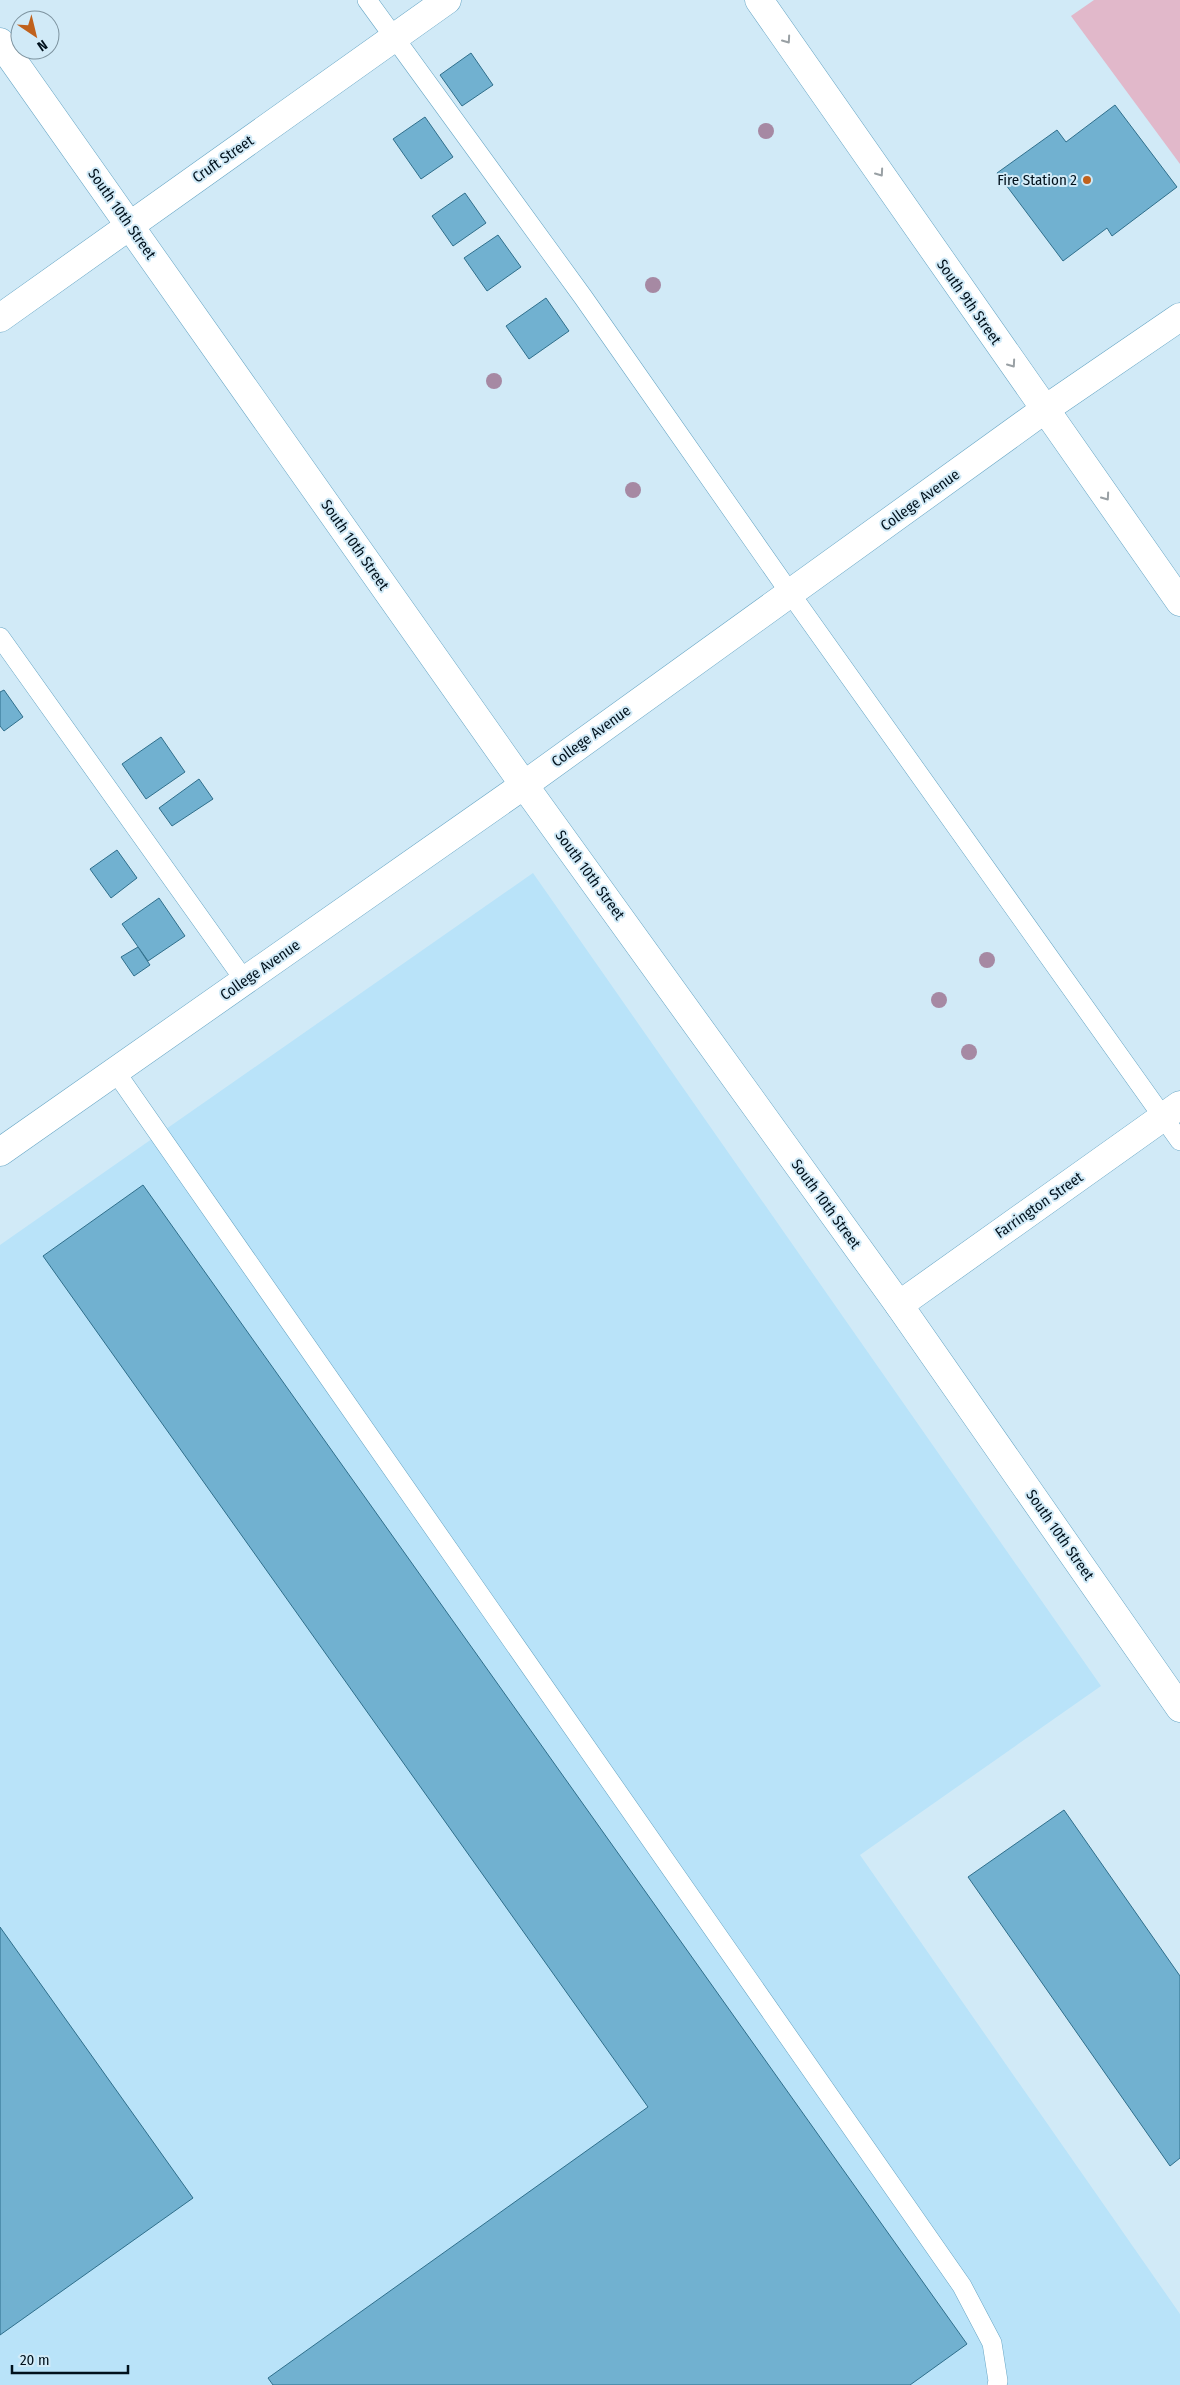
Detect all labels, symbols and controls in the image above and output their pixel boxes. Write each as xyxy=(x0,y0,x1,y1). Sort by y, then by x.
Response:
north arrow xyxy=(10,10,60,60)
one-way arrow xyxy=(781,34,790,44)
text: N xyxy=(34,36,50,55)
street label: Cruft Street xyxy=(189,131,257,187)
street label: South 10th Street xyxy=(84,165,160,263)
one-way arrow xyxy=(874,168,883,177)
place label: Fire Station 2 xyxy=(997,171,1077,189)
marker: Fire Station 2 xyxy=(1081,174,1093,186)
street label: South 9th Street xyxy=(933,256,1005,348)
one-way arrow xyxy=(1006,359,1015,368)
street label: College Avenue xyxy=(877,465,963,535)
one-way arrow xyxy=(1100,491,1109,501)
street label: South 10th Street xyxy=(317,496,393,594)
street label: College Avenue xyxy=(548,701,634,771)
street label: South 10th Street xyxy=(551,827,629,923)
street label: College Avenue xyxy=(217,936,303,1004)
street label: South 10th Street xyxy=(787,1156,865,1252)
street label: Farrington Street xyxy=(992,1168,1086,1242)
street label: South 10th Street xyxy=(1022,1486,1098,1584)
scale bar xyxy=(12,2342,129,2374)
text: 20 m xyxy=(20,2351,50,2369)

